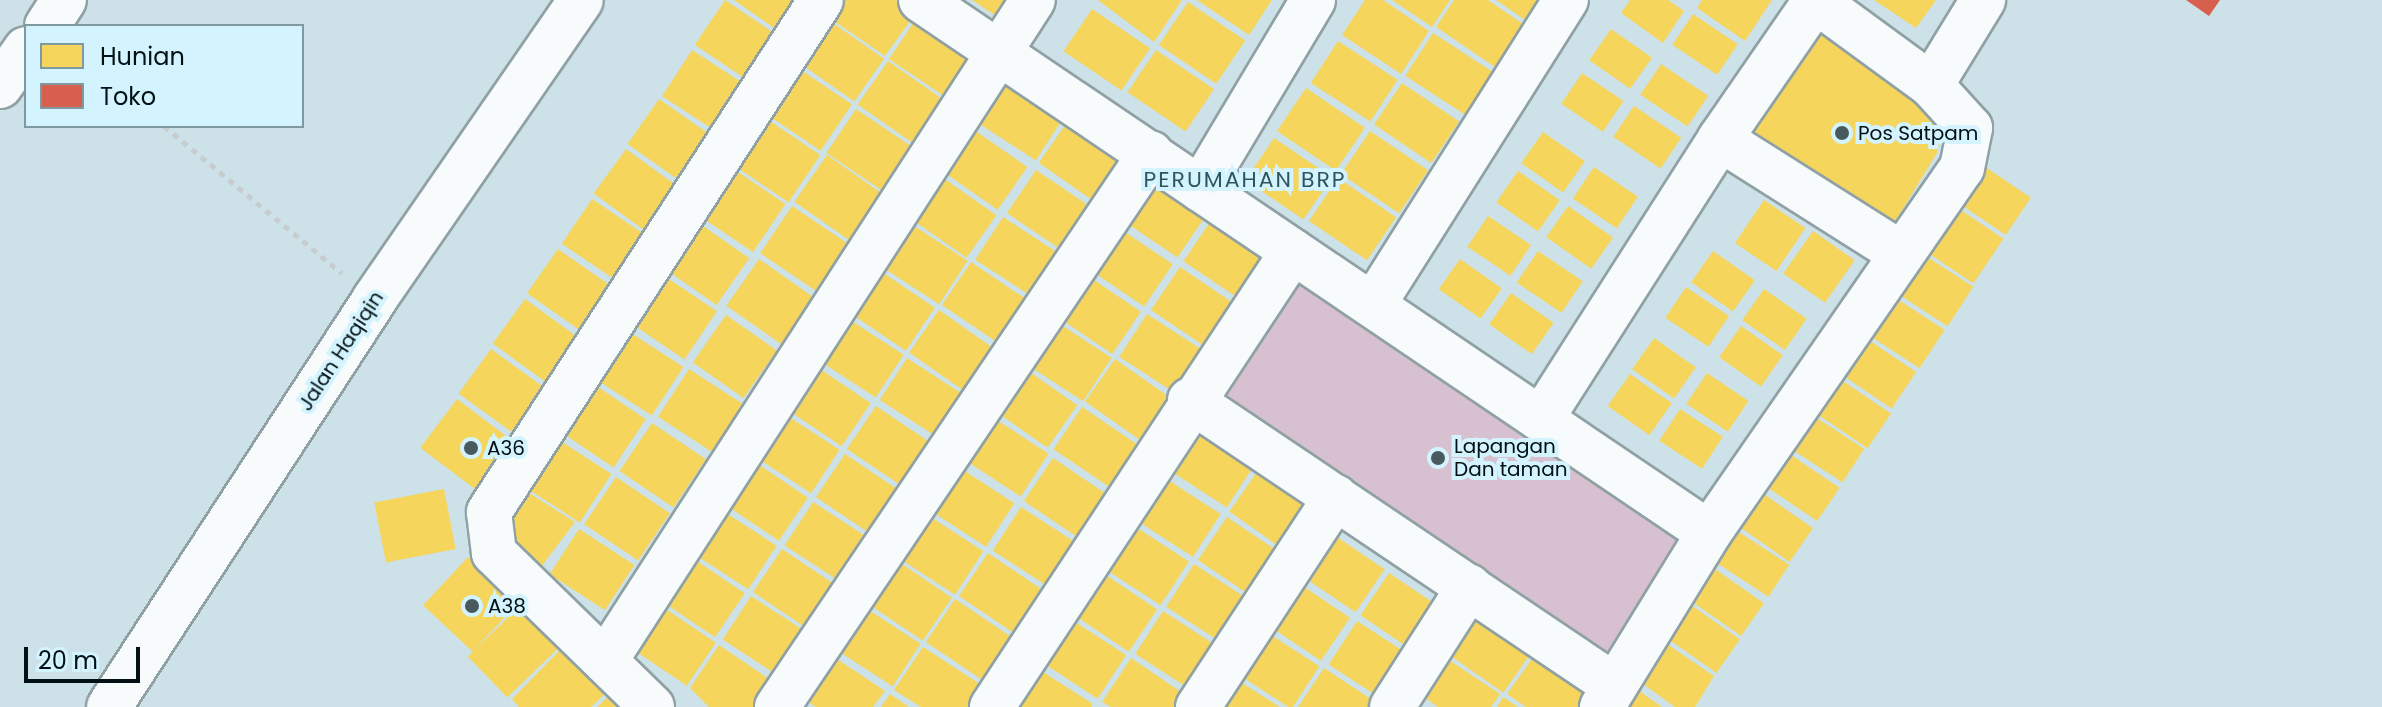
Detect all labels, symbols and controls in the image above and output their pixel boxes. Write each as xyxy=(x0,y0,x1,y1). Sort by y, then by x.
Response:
legend xyxy=(24,24,304,128)
text: Hunian xyxy=(100,40,185,73)
text: Toko xyxy=(100,80,156,113)
place label: Pos Satpam xyxy=(1858,121,1978,145)
marker: Pos Satpam xyxy=(1833,124,1851,142)
district label: PERUMAHAN BRP xyxy=(1143,167,1347,193)
street label: Jalan Haqiqin xyxy=(293,287,389,415)
place label: Lapangan Dan taman xyxy=(1454,434,1568,481)
place label: A36 xyxy=(487,436,525,460)
marker: A36 xyxy=(462,439,480,457)
marker: Lapangan Dan taman xyxy=(1429,449,1447,467)
place label: A38 xyxy=(488,594,526,618)
marker: A38 xyxy=(463,597,481,615)
scale bar xyxy=(28,631,144,681)
text: 20 m xyxy=(38,644,98,677)

